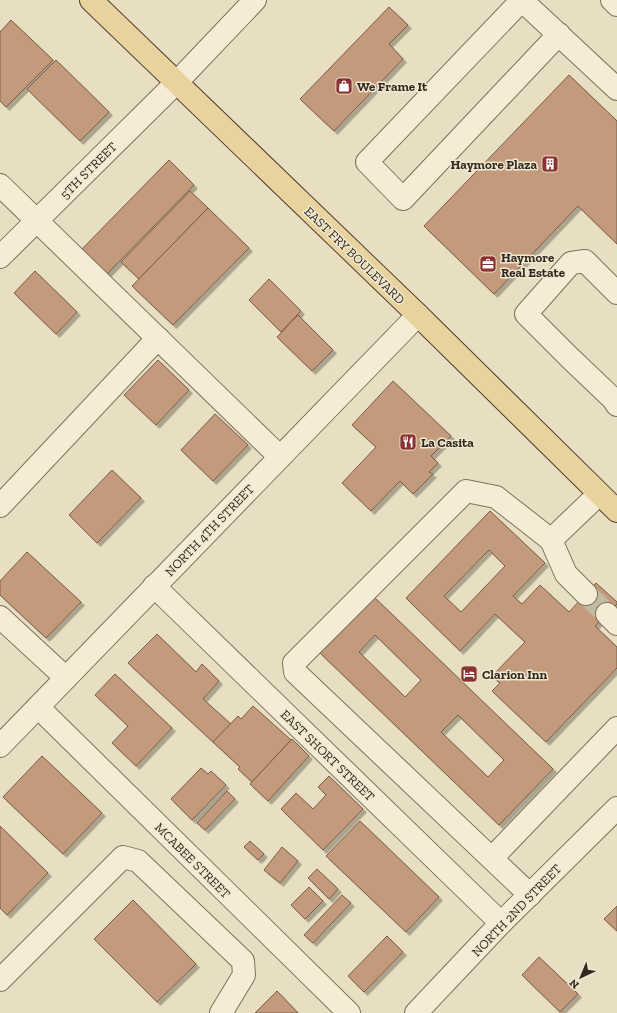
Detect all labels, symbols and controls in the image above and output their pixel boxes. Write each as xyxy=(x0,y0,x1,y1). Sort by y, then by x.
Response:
shop icon: We Frame It xyxy=(334,76,354,96)
place label: We Frame It xyxy=(357,79,428,94)
street label: 5TH STREET xyxy=(57,139,120,202)
building icon: Haymore Plaza xyxy=(540,154,560,174)
place label: Haymore Plaza xyxy=(451,157,537,172)
street label: EAST FRY BOULEVARD xyxy=(301,204,408,307)
place label: Haymore Real Estate xyxy=(501,250,566,280)
office icon: Haymore Real Estate xyxy=(478,254,498,274)
restaurant icon: La Casita xyxy=(398,432,418,452)
place label: La Casita xyxy=(421,435,474,450)
street label: NORTH 4TH STREET xyxy=(162,481,257,579)
hotel icon: Clarion Inn xyxy=(459,664,479,684)
place label: Clarion Inn xyxy=(482,667,547,682)
street label: EAST SHORT STREET xyxy=(278,707,378,804)
street label: MCABEE STREET xyxy=(152,819,234,901)
street label: NORTH 2ND STREET xyxy=(468,861,564,960)
north arrow xyxy=(561,957,601,997)
text: N xyxy=(566,976,582,991)

